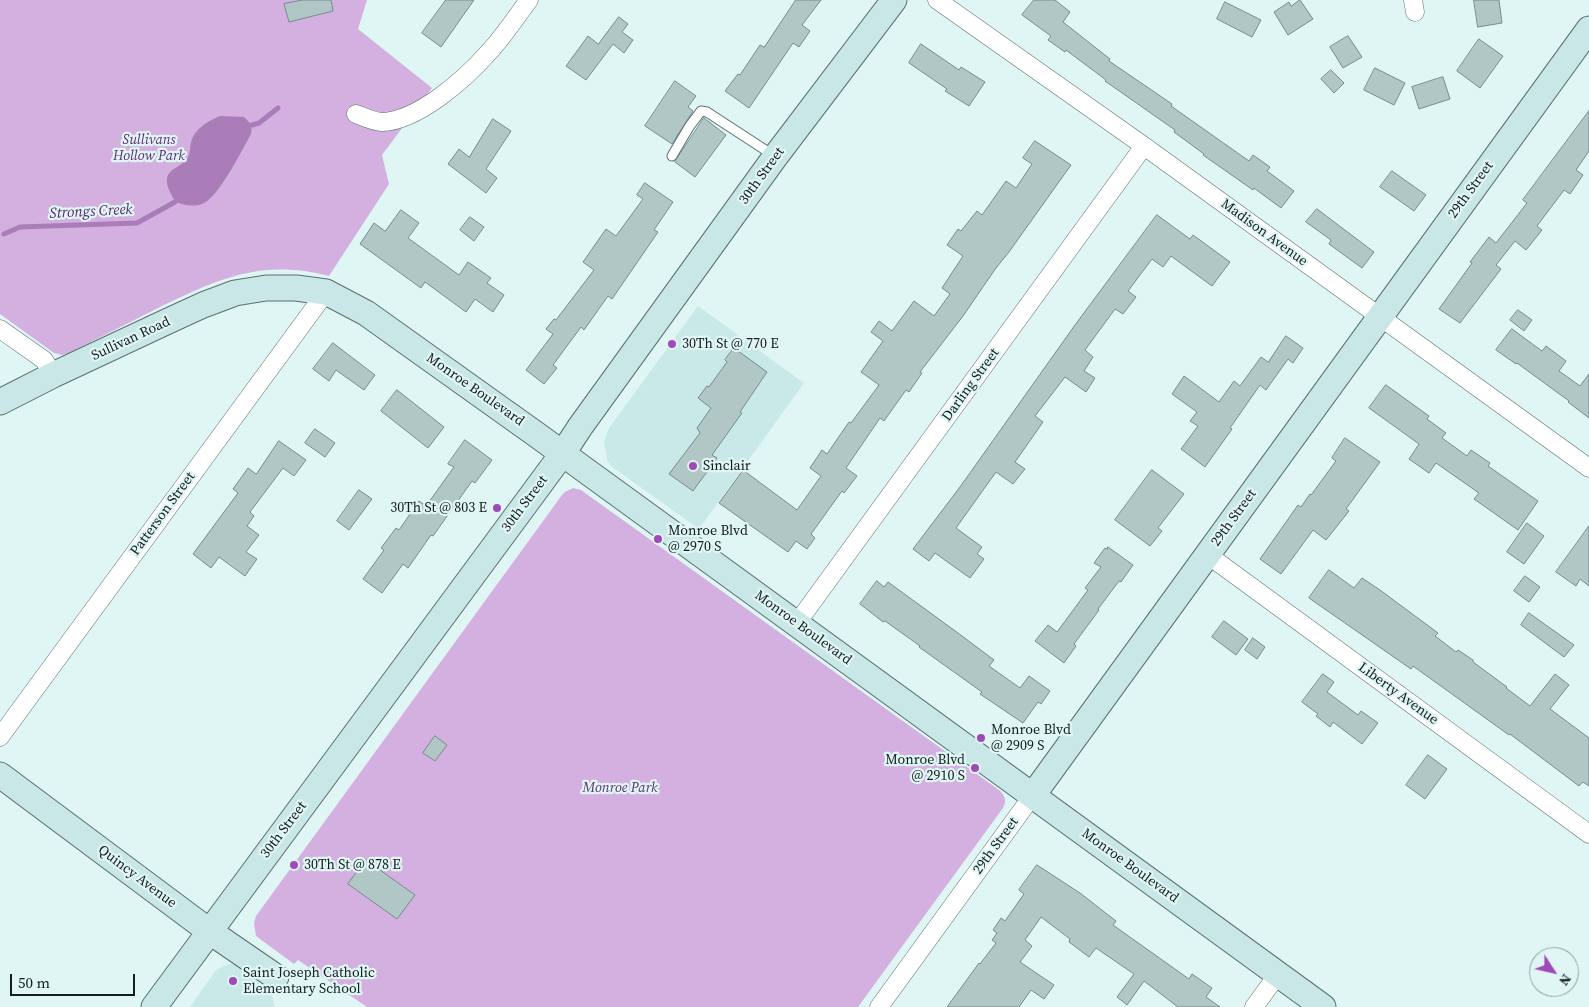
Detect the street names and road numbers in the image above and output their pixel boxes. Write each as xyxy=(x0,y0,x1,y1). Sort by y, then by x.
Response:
street label: 30th Street xyxy=(736,144,788,208)
street label: 29th Street xyxy=(1445,158,1497,222)
street label: Madison Avenue xyxy=(1217,196,1311,270)
street label: Sullivan Road xyxy=(89,313,173,365)
street label: Darling Street xyxy=(939,345,1003,425)
street label: Monroe Boulevard xyxy=(423,350,527,430)
street label: Patterson Street xyxy=(127,469,199,559)
street label: 30th Street xyxy=(498,472,552,536)
street label: 29th Street xyxy=(1208,486,1260,550)
street label: Monroe Boulevard xyxy=(751,587,855,669)
street label: Liberty Avenue xyxy=(1355,659,1441,729)
street label: 30th Street xyxy=(257,798,311,862)
street label: 29th Street xyxy=(970,814,1022,878)
street label: Monroe Boulevard xyxy=(1078,825,1182,907)
street label: Quincy Avenue xyxy=(94,842,180,912)

